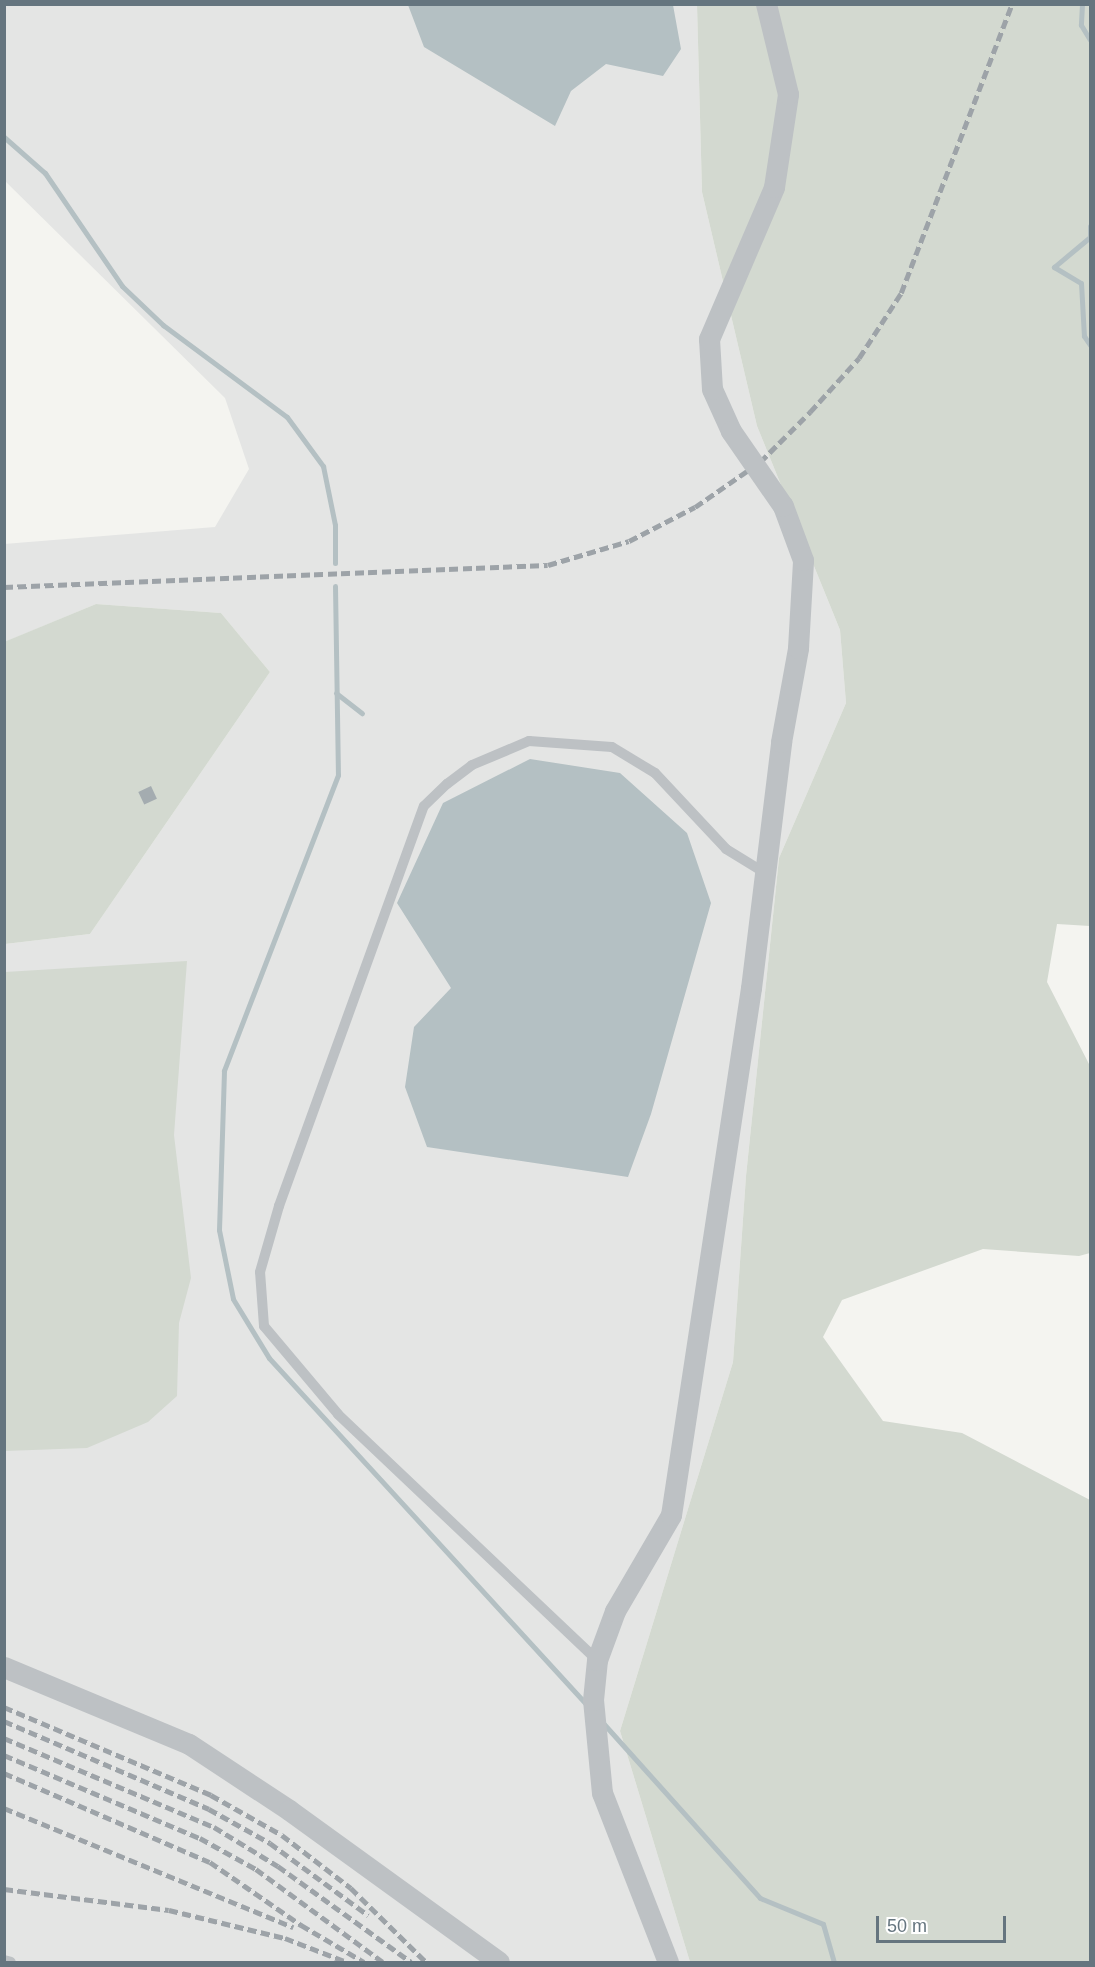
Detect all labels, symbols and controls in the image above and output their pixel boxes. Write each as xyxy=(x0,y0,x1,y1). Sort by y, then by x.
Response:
scale bar xyxy=(879,1904,1010,1942)
text: 50 m xyxy=(887,1916,927,1936)

